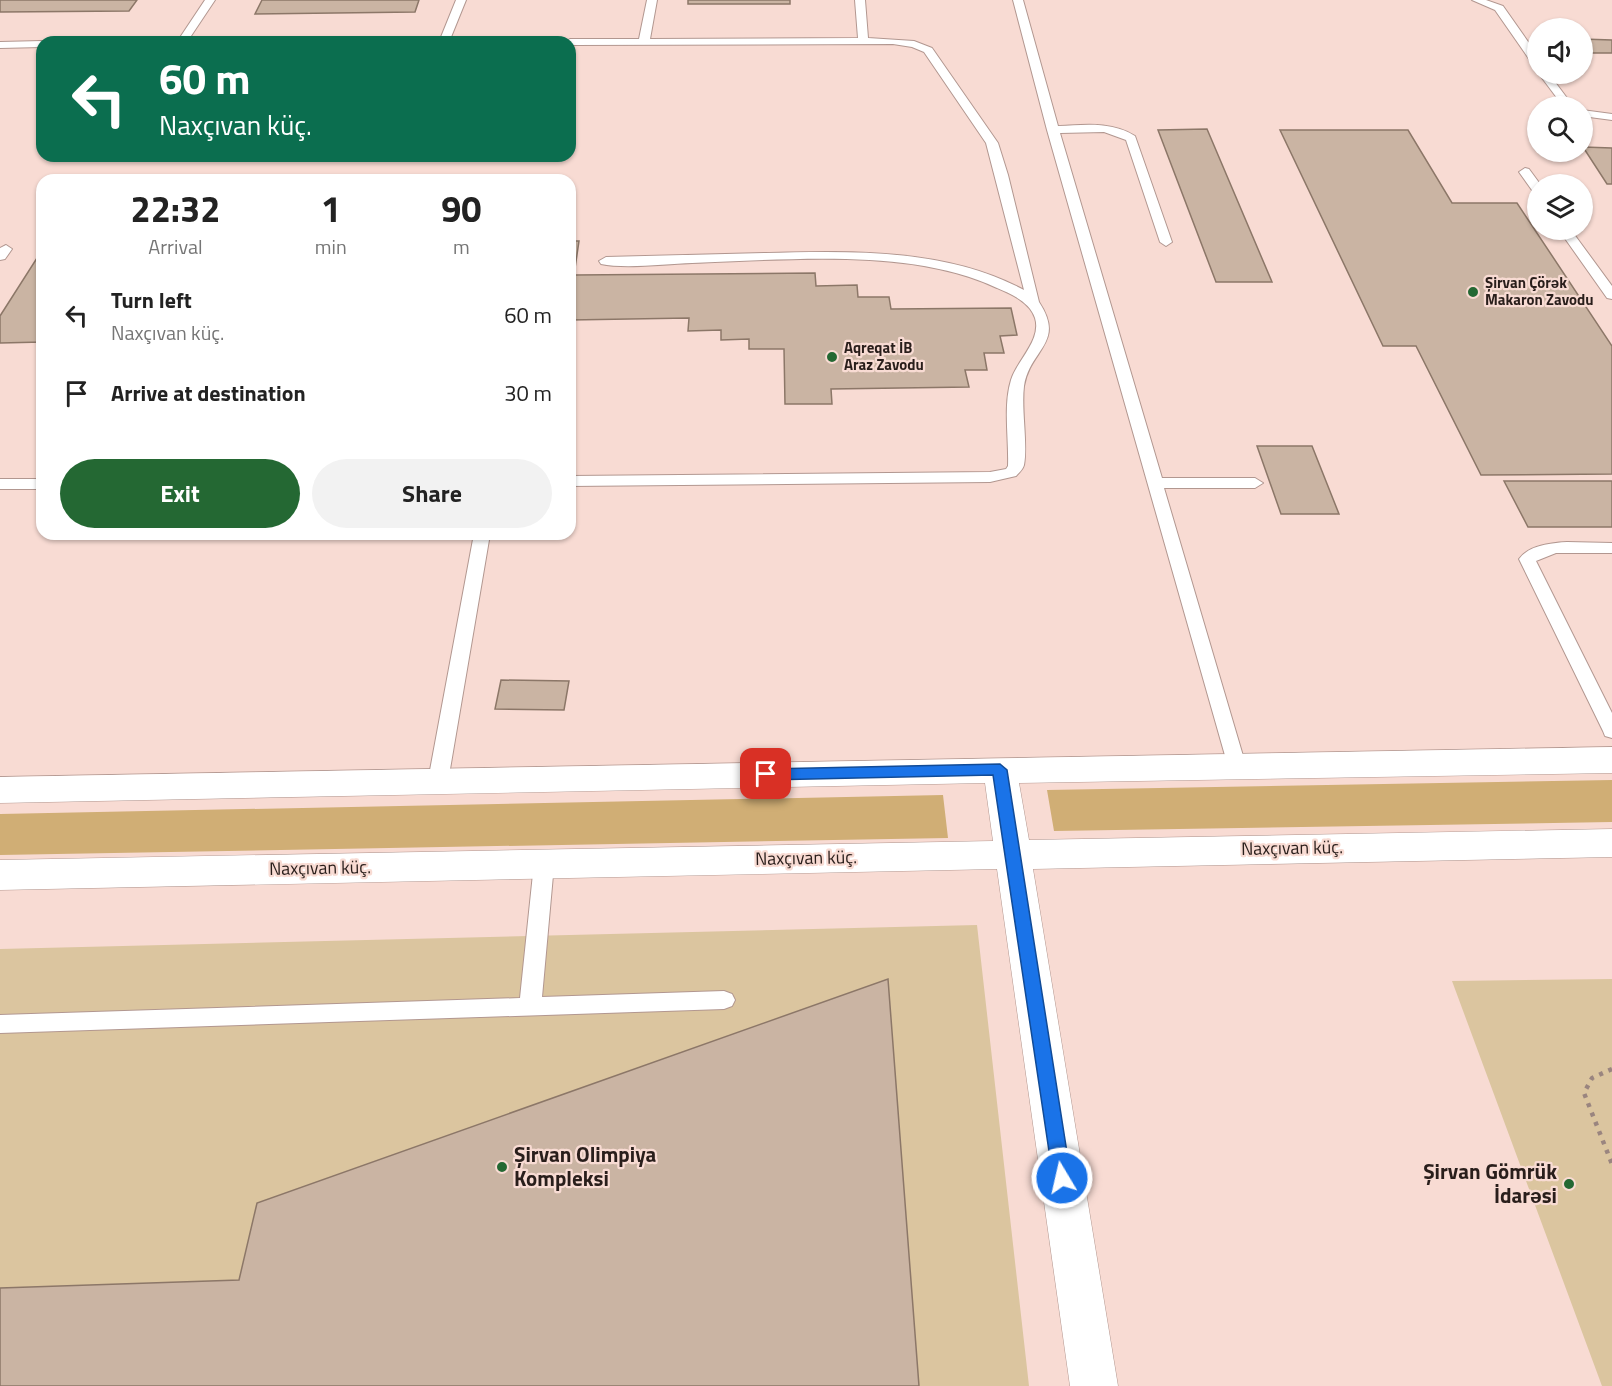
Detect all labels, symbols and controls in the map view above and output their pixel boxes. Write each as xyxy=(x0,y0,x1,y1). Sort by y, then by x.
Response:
map controls xyxy=(1527,18,1593,240)
button: sound xyxy=(1527,18,1593,84)
text: 60 m xyxy=(159,46,251,110)
icon: left xyxy=(60,60,138,138)
button: search xyxy=(1527,96,1593,162)
text: Naxçıvan küç. xyxy=(159,104,312,145)
button: layers xyxy=(1527,174,1593,240)
text: 22:32 xyxy=(130,181,220,236)
text: 1 xyxy=(321,181,341,236)
text: 90 xyxy=(441,181,481,236)
text: Arrival xyxy=(148,231,203,262)
text: min xyxy=(315,231,347,262)
text: m xyxy=(453,231,470,262)
place label: Şirvan Çörək Makaron Zavodu xyxy=(1485,271,1594,311)
text: Turn left xyxy=(111,283,192,317)
marker: Şirvan Çörək Makaron Zavodu xyxy=(1466,285,1480,299)
text: 60 m xyxy=(504,298,552,332)
icon: left xyxy=(60,299,93,332)
text: Naxçıvan küç. xyxy=(111,317,224,348)
place label: Aqreqat İB Araz Zavodu xyxy=(844,336,924,376)
marker: Aqreqat İB Araz Zavodu xyxy=(825,350,839,364)
text: Arrive at destination xyxy=(111,376,306,410)
text: 30 m xyxy=(504,376,552,410)
icon: arrive xyxy=(60,377,93,410)
button: Exit xyxy=(60,459,300,528)
button: Share xyxy=(312,459,552,528)
pin xyxy=(740,748,791,799)
icon: arrive xyxy=(749,757,782,790)
street label: Naxçıvan küç. xyxy=(1241,833,1343,862)
street label: Naxçıvan küç. xyxy=(755,843,857,872)
street label: Naxçıvan küç. xyxy=(269,853,371,882)
place label: Şirvan Olimpiya Kompleksi xyxy=(514,1138,657,1194)
position arrow xyxy=(1030,1146,1094,1210)
place label: Şirvan Gömrük İdarəsi xyxy=(1423,1155,1557,1211)
marker: Şirvan Olimpiya Kompleksi xyxy=(495,1160,509,1174)
marker: Şirvan Gömrük İdarəsi xyxy=(1562,1177,1576,1191)

